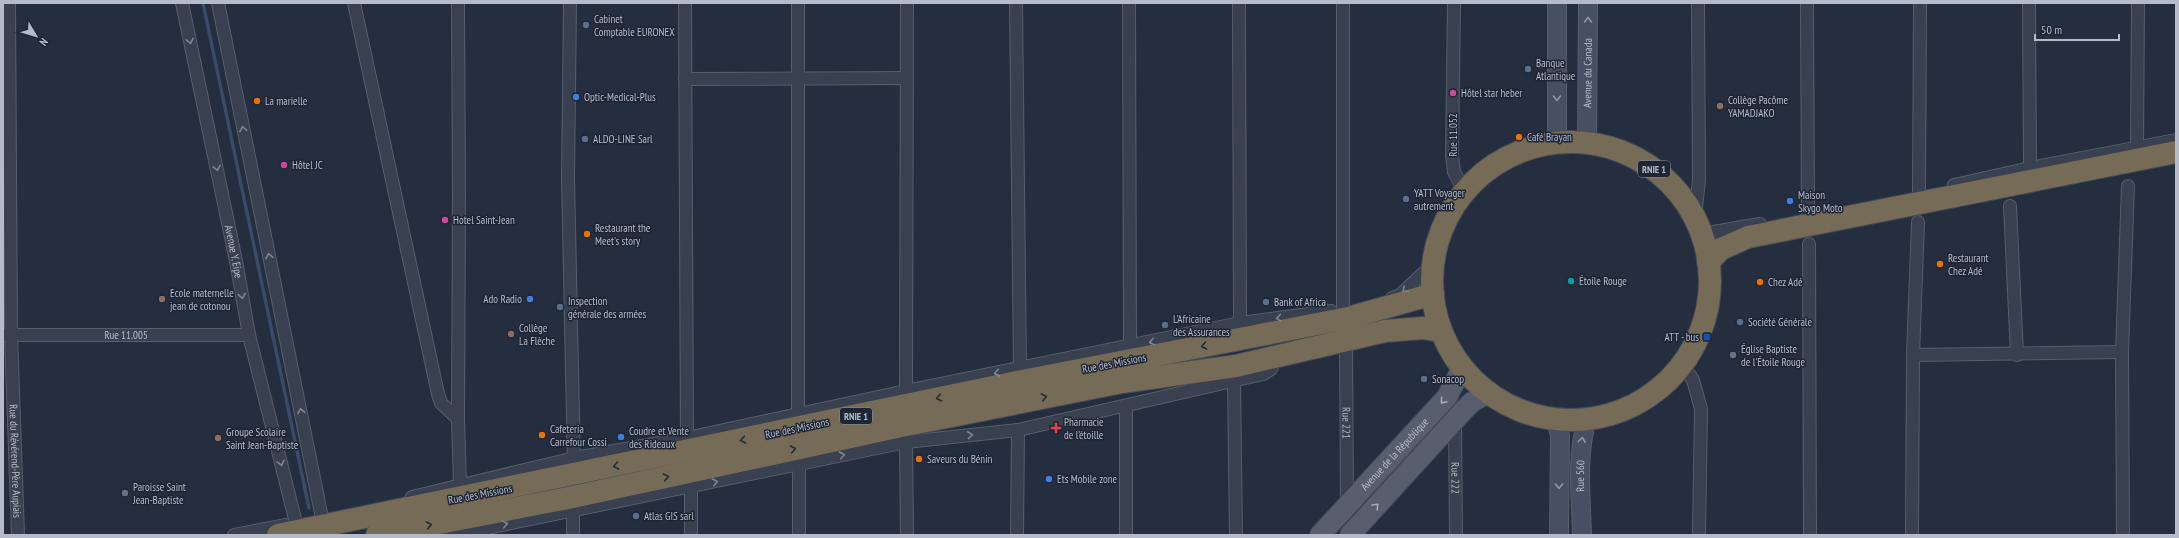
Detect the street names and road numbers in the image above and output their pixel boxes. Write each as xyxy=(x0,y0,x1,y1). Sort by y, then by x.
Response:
street label: Avenue du Canada xyxy=(1580,38,1595,108)
street label: Rue 11.052 xyxy=(1446,113,1460,157)
road number: RNIE 1 xyxy=(1638,161,1670,177)
street label: Avenue Y. Eipe xyxy=(222,224,246,280)
street label: Rue 11.005 xyxy=(104,328,148,342)
street label: Rue des Missions xyxy=(1081,350,1147,376)
street label: Rue du Révérend-Père Aupiais xyxy=(6,404,24,518)
street label: Rue 221 xyxy=(1339,407,1354,439)
road number: RNIE 1 xyxy=(840,408,872,424)
street label: Rue des Missions xyxy=(764,414,830,442)
street label: Avenue de la République xyxy=(1358,414,1432,493)
street label: Rue 560 xyxy=(1573,460,1587,492)
street label: Rue 222 xyxy=(1448,462,1463,494)
street label: Rue des Missions xyxy=(447,481,513,507)

